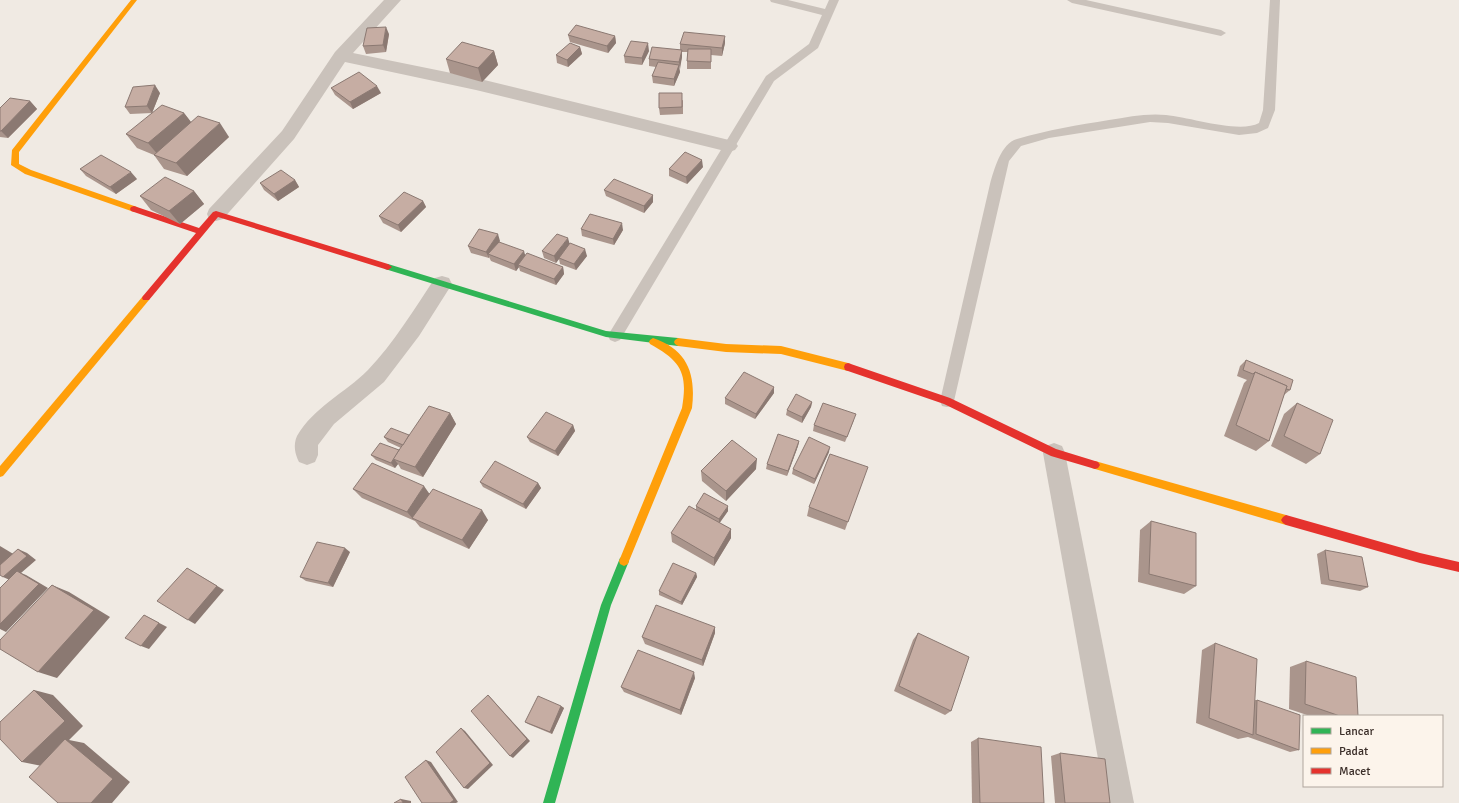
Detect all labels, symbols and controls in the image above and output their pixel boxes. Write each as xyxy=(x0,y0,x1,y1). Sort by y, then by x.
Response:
legend xyxy=(1303,715,1443,787)
text: Lancar xyxy=(1339,724,1375,739)
text: Padat xyxy=(1339,744,1368,759)
text: Macet xyxy=(1339,764,1371,779)

